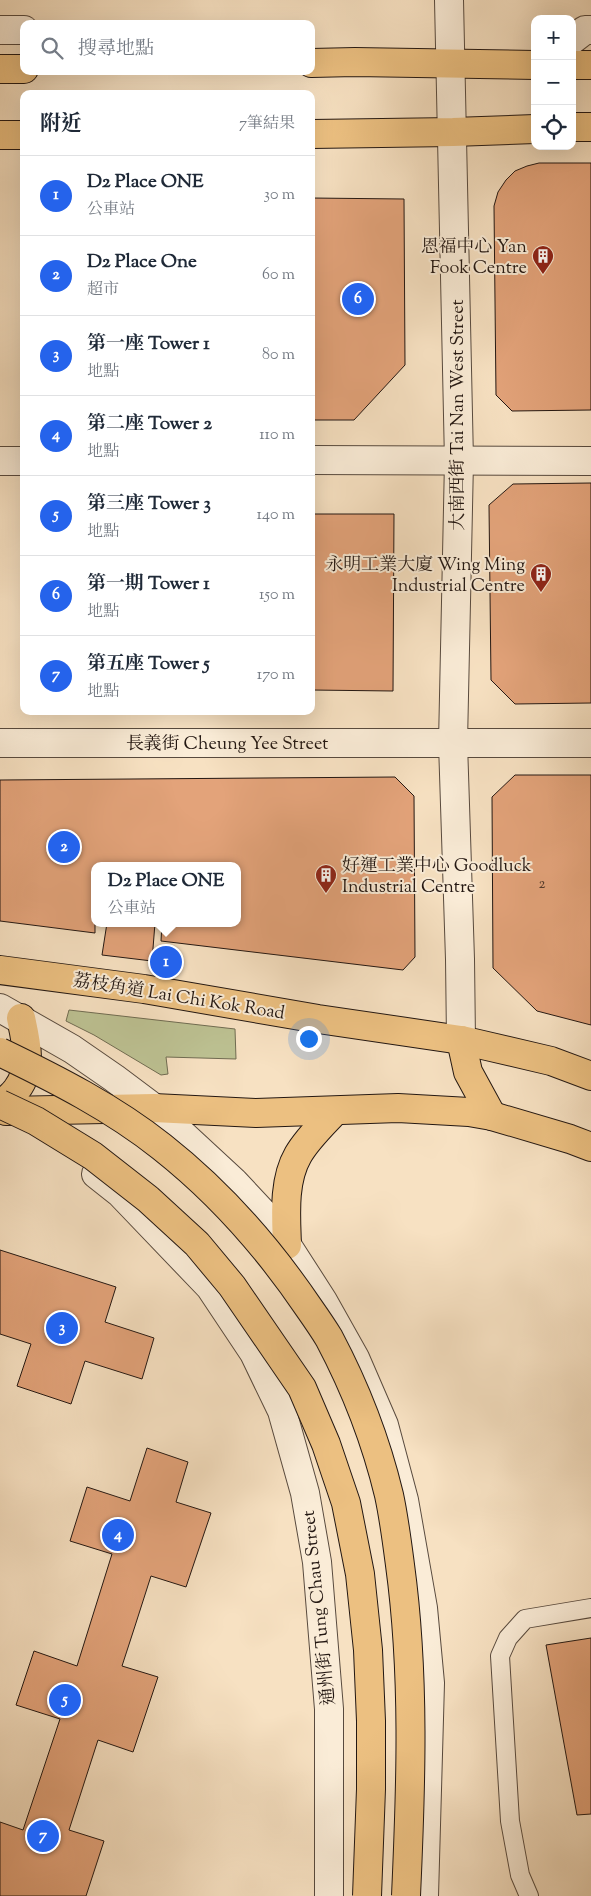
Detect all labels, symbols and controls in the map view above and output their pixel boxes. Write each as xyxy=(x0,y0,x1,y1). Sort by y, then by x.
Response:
map controls xyxy=(531,15,576,150)
button: + xyxy=(531,15,576,60)
search box xyxy=(20,20,315,75)
icon: search xyxy=(38,34,66,62)
text: 搜尋地點 xyxy=(78,36,154,63)
button: − xyxy=(531,60,576,105)
button: locate xyxy=(531,105,576,150)
text: 附近 xyxy=(40,110,82,140)
text: 7筆結果 xyxy=(239,113,295,136)
text: D2 Place ONE xyxy=(87,169,203,196)
text: 1 xyxy=(53,184,59,207)
text: 30 m xyxy=(264,184,295,207)
text: 公車站 xyxy=(87,199,135,222)
place label: 恩福中心 Yan Fook Centre xyxy=(421,235,527,282)
building icon: 恩福中心 Yan Fook Centre xyxy=(531,244,555,275)
text: D2 Place One xyxy=(87,249,197,276)
text: 2 xyxy=(52,264,60,287)
text: 60 m xyxy=(262,264,295,287)
text: 超市 xyxy=(87,279,119,302)
pin: 6 xyxy=(342,280,374,318)
street label: 大南西街 Tai Nan West Street xyxy=(446,299,472,531)
text: 第一座 Tower 1 xyxy=(87,331,210,358)
text: 3 xyxy=(53,344,59,367)
text: 80 m xyxy=(262,344,295,367)
text: 地點 xyxy=(87,361,119,384)
text: 第二座 Tower 2 xyxy=(87,411,212,438)
text: 4 xyxy=(52,424,60,447)
text: 110 m xyxy=(259,424,295,447)
text: 地點 xyxy=(87,441,119,464)
text: 第三座 Tower 3 xyxy=(87,491,211,518)
text: 5 xyxy=(53,504,59,527)
text: 140 m xyxy=(257,504,295,527)
text: 地點 xyxy=(87,521,119,544)
place label: 永明工業大廈 Wing Ming Industrial Centre xyxy=(325,553,525,600)
building icon: 永明工業大廈 Wing Ming Industrial Centre xyxy=(529,562,553,593)
text: 第一期 Tower 1 xyxy=(87,571,210,598)
text: 6 xyxy=(52,584,60,607)
text: 150 m xyxy=(259,584,295,607)
text: 地點 xyxy=(87,601,119,624)
text: 第五座 Tower 5 xyxy=(87,651,210,678)
text: 7 xyxy=(52,664,60,687)
text: 170 m xyxy=(257,664,295,687)
text: 地點 xyxy=(87,681,119,704)
street label: 長義街 Cheung Yee Street xyxy=(126,732,328,758)
pin: 2 xyxy=(48,828,80,866)
place label: 好運工業中心 Goodluck Industrial Centre xyxy=(342,854,532,901)
popup xyxy=(91,862,241,927)
building icon: 好運工業中心 Goodluck Industrial Centre xyxy=(314,863,338,894)
text: D2 Place ONE xyxy=(108,868,224,895)
house number: 2 xyxy=(538,874,546,895)
text: 公車站 xyxy=(108,898,156,921)
pin: 1 xyxy=(150,943,182,981)
street label: 荔枝角道 Lai Chi Kok Road xyxy=(71,968,286,1028)
your location xyxy=(296,1026,322,1052)
pin: 3 xyxy=(46,1309,78,1347)
street label: 通州街 Tung Chau Street xyxy=(297,1509,343,1707)
pin: 4 xyxy=(102,1516,134,1554)
pin: 5 xyxy=(49,1681,81,1719)
pin: 7 xyxy=(27,1817,59,1855)

